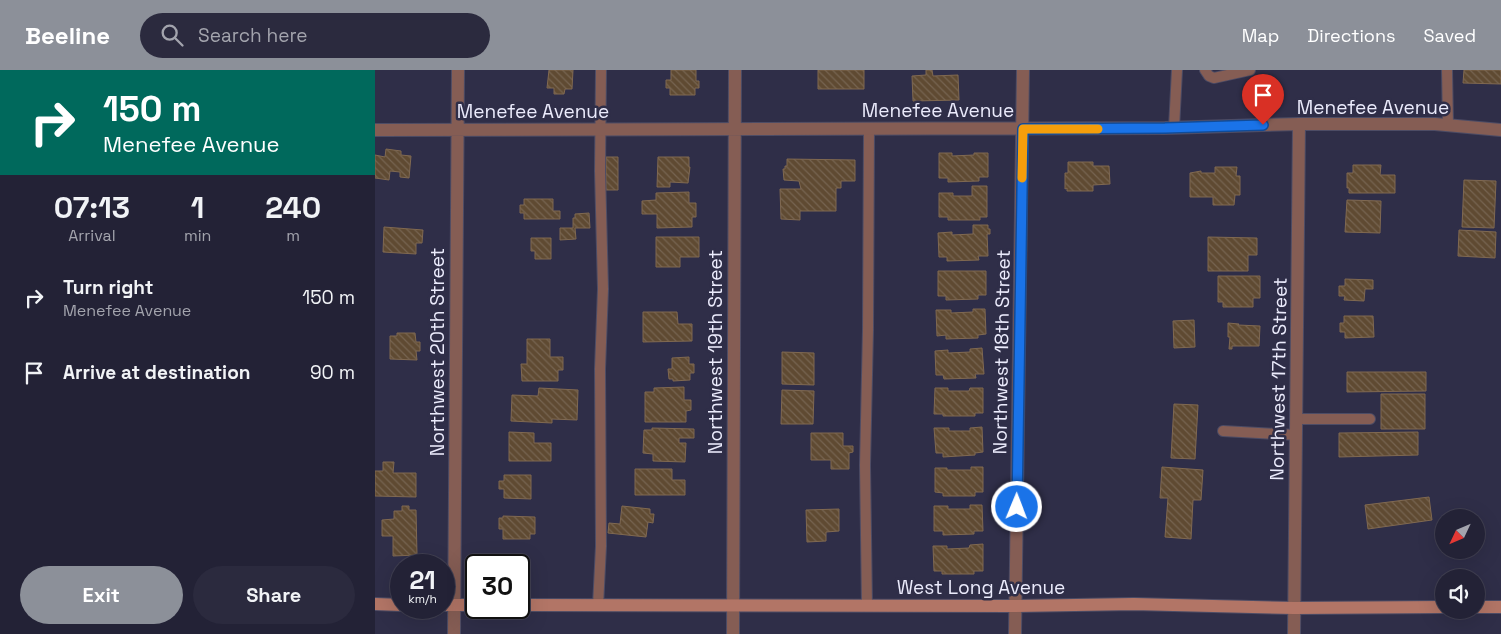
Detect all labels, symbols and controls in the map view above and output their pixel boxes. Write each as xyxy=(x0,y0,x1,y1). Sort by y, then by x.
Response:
search box xyxy=(140,13,490,58)
text: Beeline xyxy=(25,20,110,51)
icon: search xyxy=(158,21,186,49)
text: Search here xyxy=(198,23,308,48)
text: Map xyxy=(1242,24,1279,47)
text: Directions xyxy=(1307,24,1396,47)
text: Saved xyxy=(1424,24,1476,47)
pin xyxy=(1242,74,1284,125)
icon: arrive xyxy=(1249,81,1277,109)
text: 150 m xyxy=(103,87,201,131)
icon: right xyxy=(20,90,85,155)
street label: Menefee Avenue xyxy=(1297,95,1449,120)
street label: Menefee Avenue xyxy=(862,98,1014,123)
street label: Menefee Avenue xyxy=(457,99,609,124)
text: Menefee Avenue xyxy=(103,130,279,158)
text: 07:13 xyxy=(54,188,130,227)
text: 1 xyxy=(191,188,204,227)
text: 240 xyxy=(265,188,321,227)
text: Arrival xyxy=(68,225,116,246)
text: min xyxy=(184,225,211,246)
text: m xyxy=(286,225,300,246)
street label: Northwest 20th Street xyxy=(425,248,450,456)
street label: Northwest 18th Street xyxy=(987,249,1016,455)
street label: Northwest 19th Street xyxy=(703,250,728,454)
text: Turn right xyxy=(63,275,153,300)
street label: Northwest 17th Street xyxy=(1264,277,1293,481)
icon: right xyxy=(20,284,48,312)
text: 150 m xyxy=(302,285,355,310)
text: Menefee Avenue xyxy=(63,300,191,321)
icon: arrive xyxy=(20,359,48,387)
text: Arrive at destination xyxy=(63,360,251,385)
text: 90 m xyxy=(310,360,355,385)
position arrow xyxy=(990,480,1042,532)
north arrow xyxy=(1435,509,1485,559)
map controls xyxy=(1435,509,1485,619)
speed limit sign: 30 xyxy=(465,554,530,619)
text: 21 xyxy=(409,564,436,596)
button: Exit xyxy=(20,566,183,624)
button: Share xyxy=(193,566,355,624)
button: sound xyxy=(1435,569,1485,619)
street label: West Long Avenue xyxy=(897,575,1065,600)
text: km/h xyxy=(408,591,437,607)

